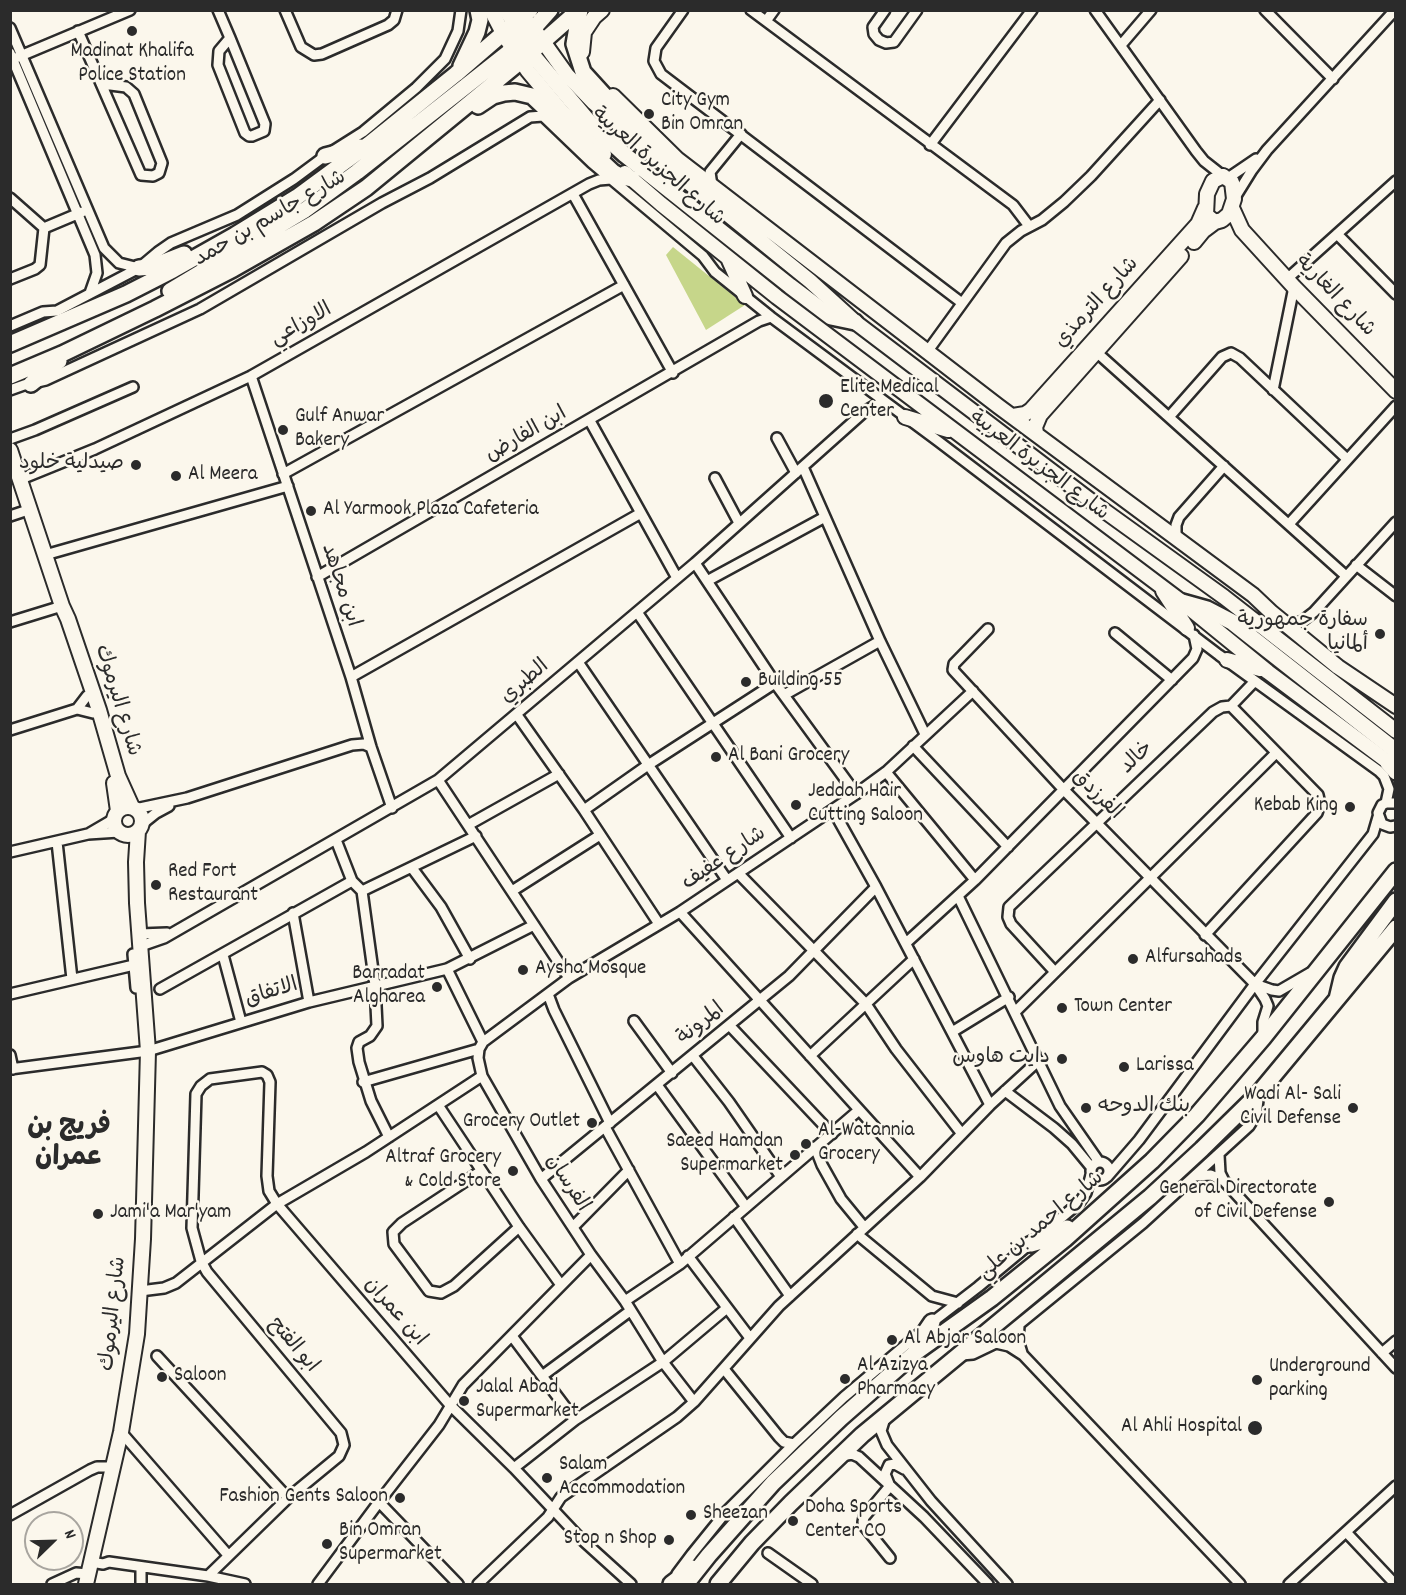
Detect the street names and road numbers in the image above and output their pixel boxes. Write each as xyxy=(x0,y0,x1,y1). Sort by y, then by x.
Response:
street label: شارع الجزيرة العربية xyxy=(585,103,729,233)
street label: شارع جاسم بن حمد xyxy=(191,166,351,274)
street label: شارع الغارية xyxy=(1289,251,1379,343)
street label: شارع الترمذي xyxy=(1050,253,1146,355)
street label: الاوزاعي xyxy=(267,299,337,353)
street label: ابن الفارض xyxy=(482,403,572,469)
street label: شارع الجزيرة العربية xyxy=(963,406,1113,528)
street label: ابن مجاهد xyxy=(314,541,364,631)
street label: شارع اليرموك xyxy=(87,642,145,760)
street label: الطبري xyxy=(496,655,556,711)
street label: خالد xyxy=(1116,737,1160,781)
street label: الفرزدق xyxy=(1065,765,1127,827)
street label: شارع عفيف xyxy=(678,823,772,897)
street label: الاتفاق xyxy=(243,974,301,1014)
street label: المرونة xyxy=(673,998,731,1052)
street label: الفرسان xyxy=(538,1150,594,1218)
street label: شارع احمد بن علي xyxy=(974,1167,1110,1287)
street label: شارع اليرموك xyxy=(96,1255,134,1373)
street label: ابن عمران xyxy=(357,1273,431,1353)
street label: ابو الفتح xyxy=(261,1313,323,1379)

